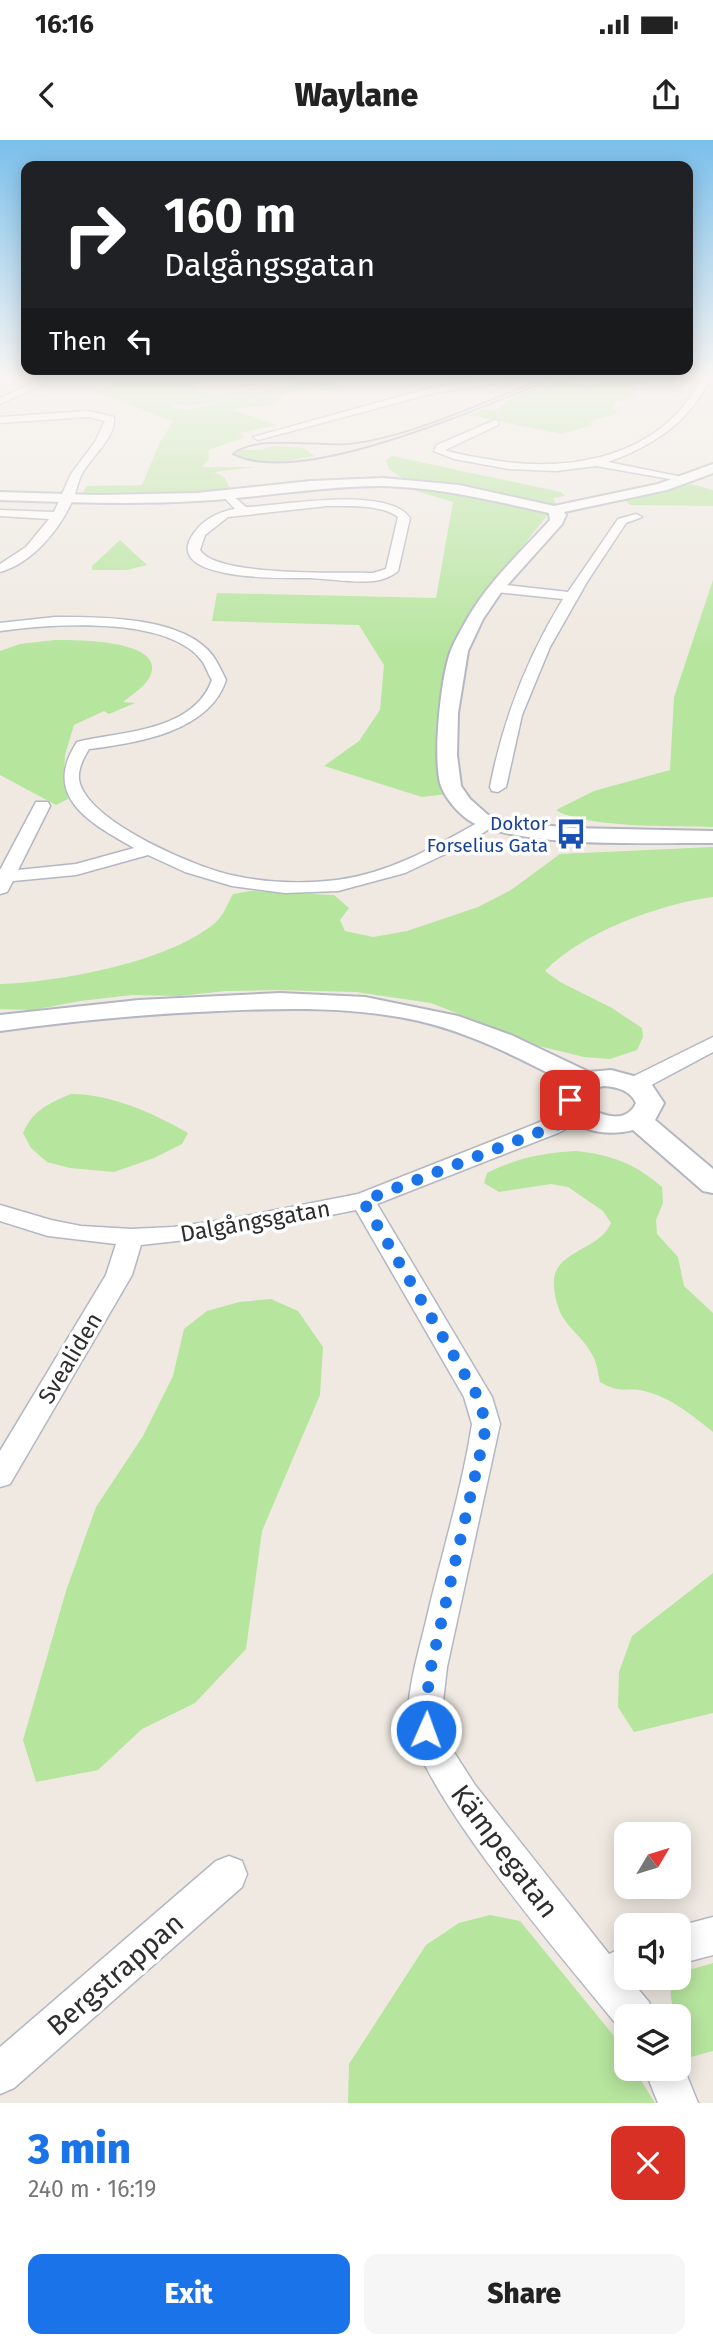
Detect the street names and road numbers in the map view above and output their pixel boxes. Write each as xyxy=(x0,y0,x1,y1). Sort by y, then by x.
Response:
street label: Dalgångsgatan xyxy=(178,1194,332,1248)
street label: Svealiden xyxy=(32,1307,108,1409)
street label: Kämpegatan xyxy=(444,1778,565,1924)
street label: Bergstrappan xyxy=(40,1906,190,2043)

